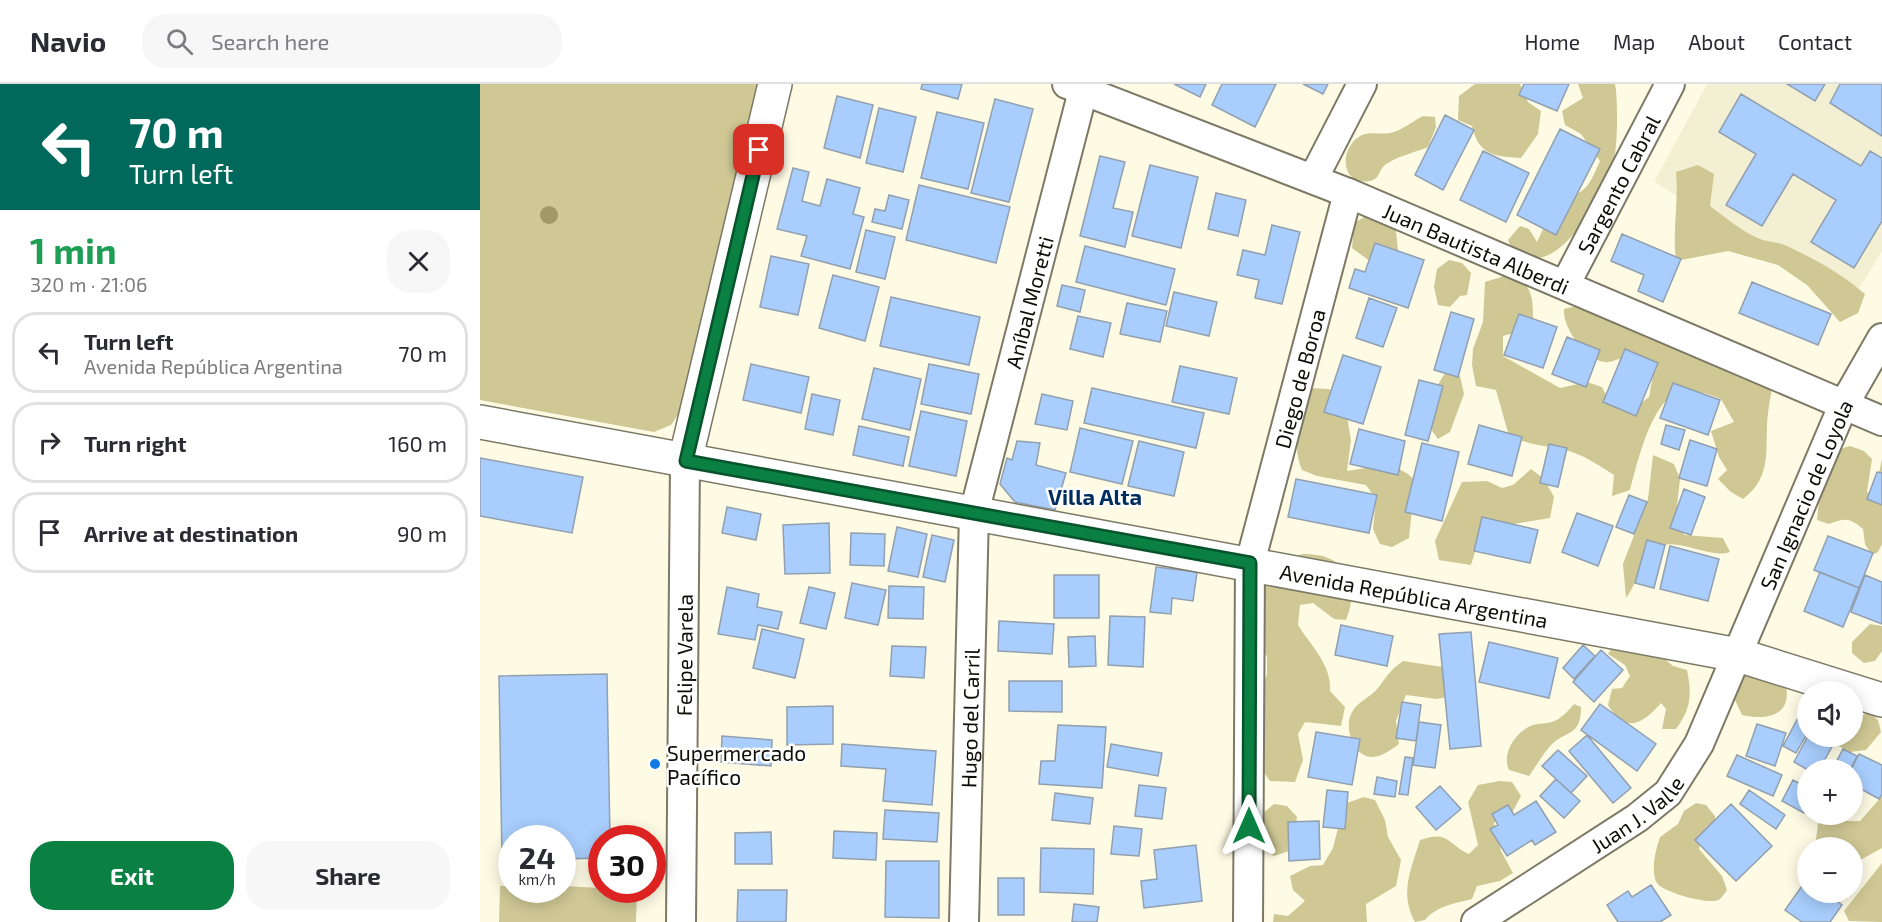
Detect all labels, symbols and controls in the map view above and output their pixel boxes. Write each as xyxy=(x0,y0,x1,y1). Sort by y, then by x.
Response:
search box xyxy=(142,14,562,68)
text: Navio xyxy=(30,24,106,58)
icon: search xyxy=(163,25,196,58)
text: Search here xyxy=(211,28,329,54)
text: Home xyxy=(1524,29,1580,54)
text: Map xyxy=(1613,29,1655,54)
text: About xyxy=(1688,29,1745,54)
text: Contact xyxy=(1778,29,1852,54)
text: 70 m xyxy=(129,106,224,156)
icon: left xyxy=(30,108,108,186)
street label: Sargento Cabral xyxy=(1571,110,1665,258)
pin xyxy=(733,124,784,175)
icon: arrive xyxy=(742,133,775,166)
text: Turn left xyxy=(129,157,233,189)
street label: Juan Bautista Alberdi xyxy=(1380,197,1573,299)
text: 1 min xyxy=(30,228,117,271)
button: close xyxy=(387,230,450,293)
street label: Aníbal Moretti xyxy=(999,233,1058,371)
text: 320 m · 21:06 xyxy=(30,272,147,296)
street label: Diego de Boroa xyxy=(1268,306,1329,451)
text: Turn left xyxy=(84,328,173,354)
icon: left xyxy=(33,336,66,369)
text: 70 m xyxy=(398,340,447,366)
text: Avenida República Argentina xyxy=(84,354,343,378)
street label: San Ignacio de Loyola xyxy=(1754,394,1857,593)
icon: right xyxy=(33,426,66,459)
text: Turn right xyxy=(84,430,186,456)
text: 160 m xyxy=(388,430,447,456)
district label: Villa Alta xyxy=(1048,483,1142,509)
icon: arrive xyxy=(33,516,66,549)
text: Arrive at destination xyxy=(84,520,298,546)
text: 90 m xyxy=(397,520,447,546)
street label: Avenida República Argentina xyxy=(1278,558,1550,632)
street label: Felipe Varela xyxy=(670,594,696,716)
street label: Hugo del Carril xyxy=(955,647,983,788)
map controls xyxy=(1797,681,1863,903)
button: sound xyxy=(1797,681,1863,747)
place label: Supermercado Pacífico xyxy=(667,740,806,789)
marker: Supermercado Pacífico xyxy=(648,757,662,771)
button: + xyxy=(1797,759,1863,825)
street label: Juan J. Valle xyxy=(1586,771,1688,857)
position arrow xyxy=(1217,794,1281,858)
speed limit sign: 30 xyxy=(588,825,666,903)
button: − xyxy=(1797,837,1863,903)
text: 24 xyxy=(519,839,555,875)
button: Exit xyxy=(30,841,234,910)
button: Share xyxy=(246,841,450,910)
text: km/h xyxy=(518,870,556,888)

